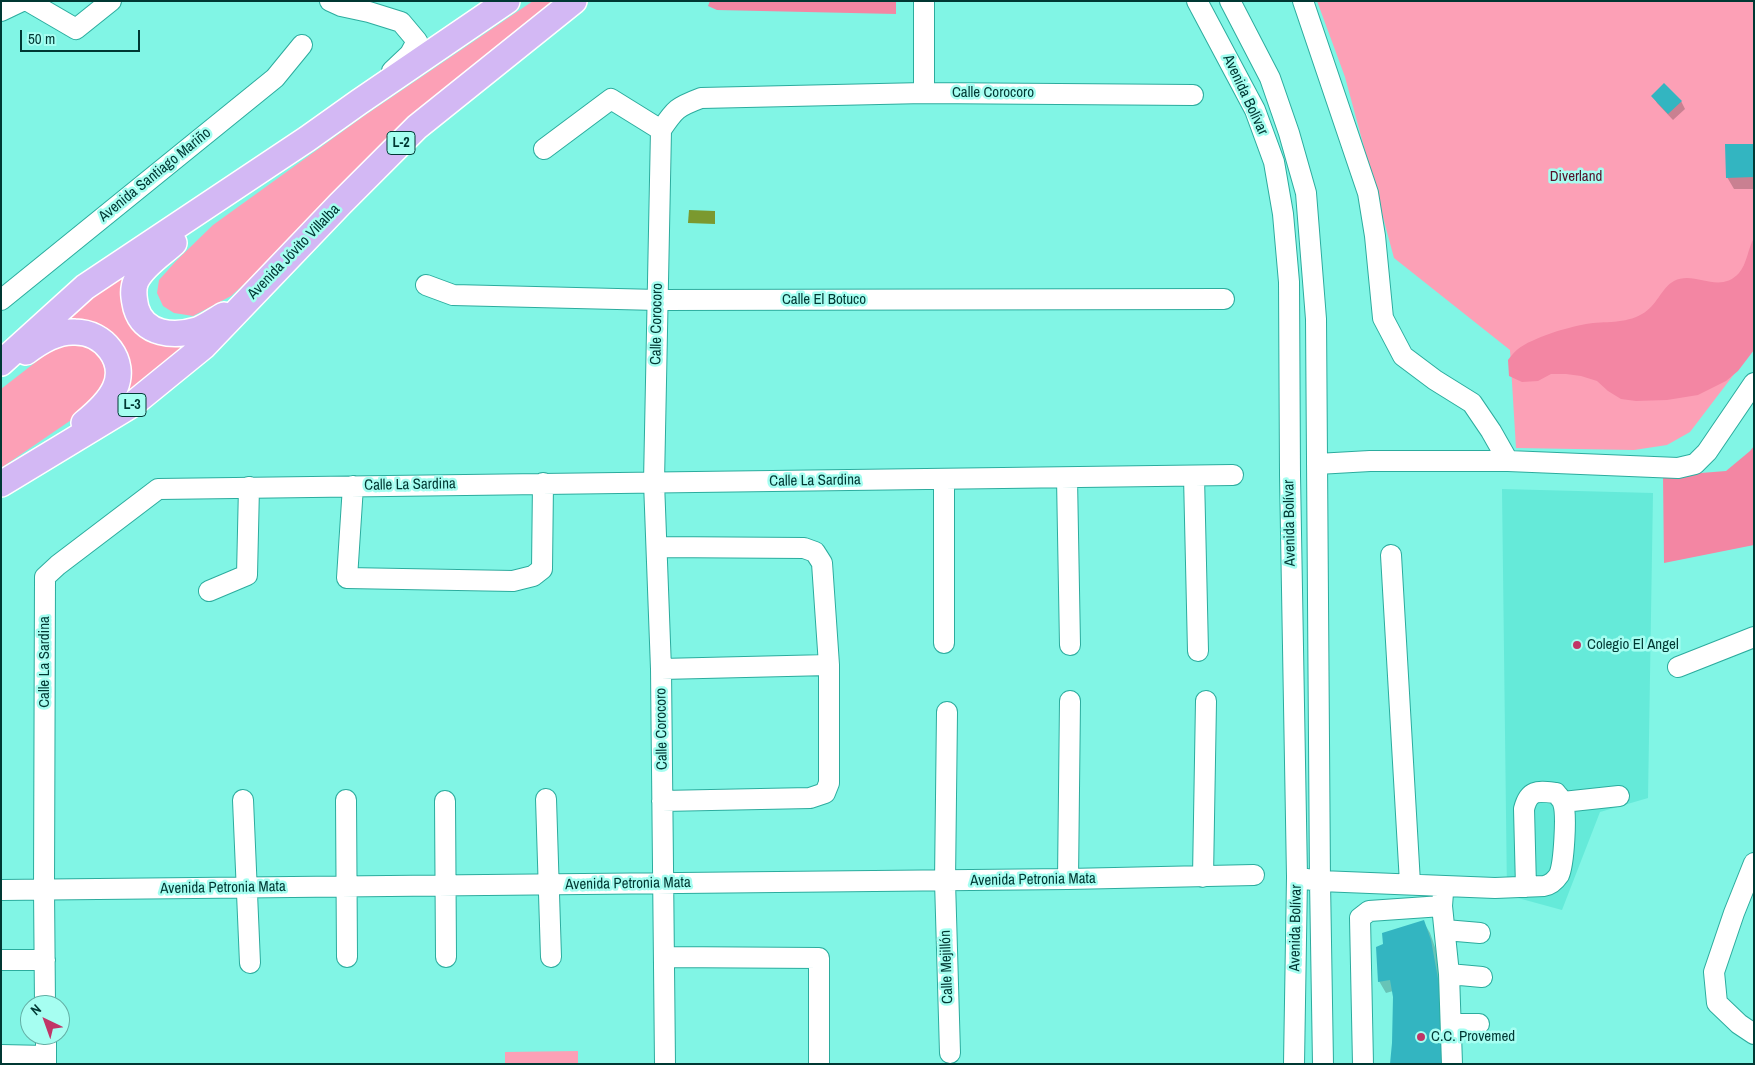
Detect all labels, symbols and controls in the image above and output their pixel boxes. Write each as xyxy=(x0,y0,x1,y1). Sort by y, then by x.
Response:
scale bar xyxy=(22,20,142,52)
text: 50 m xyxy=(28,28,55,49)
street label: Avenida Bolívar xyxy=(1219,52,1271,138)
street label: Calle Corocoro xyxy=(952,84,1034,102)
street label: Avenida Santiago Mariño xyxy=(95,124,215,226)
road number: L-2 xyxy=(387,132,415,154)
park label: Diverland xyxy=(1550,168,1602,186)
street label: Avenida Jóvito Villalba xyxy=(244,201,344,303)
street label: Calle Corocoro xyxy=(647,283,667,365)
street label: Calle El Botuco xyxy=(782,291,866,309)
road number: L-3 xyxy=(118,394,146,416)
street label: Calle La Sardina xyxy=(769,471,861,491)
street label: Calle La Sardina xyxy=(364,475,456,495)
street label: Avenida Bolívar xyxy=(1280,480,1300,566)
street label: Calle La Sardina xyxy=(36,616,54,708)
place label: Colegio El Angel xyxy=(1587,636,1679,654)
marker: Colegio El Angel xyxy=(1571,639,1583,651)
street label: Calle Corocoro xyxy=(652,688,672,770)
street label: Avenida Petronia Mata xyxy=(970,870,1096,890)
street label: Avenida Petronia Mata xyxy=(565,874,691,894)
street label: Avenida Petronia Mata xyxy=(160,878,286,898)
street label: Avenida Bolívar xyxy=(1286,885,1306,971)
street label: Calle Mejillón xyxy=(937,930,957,1004)
north arrow xyxy=(20,995,70,1045)
text: N xyxy=(27,1000,45,1019)
place label: C.C. Provemed xyxy=(1431,1028,1515,1046)
marker: C.C. Provemed xyxy=(1415,1031,1427,1043)

